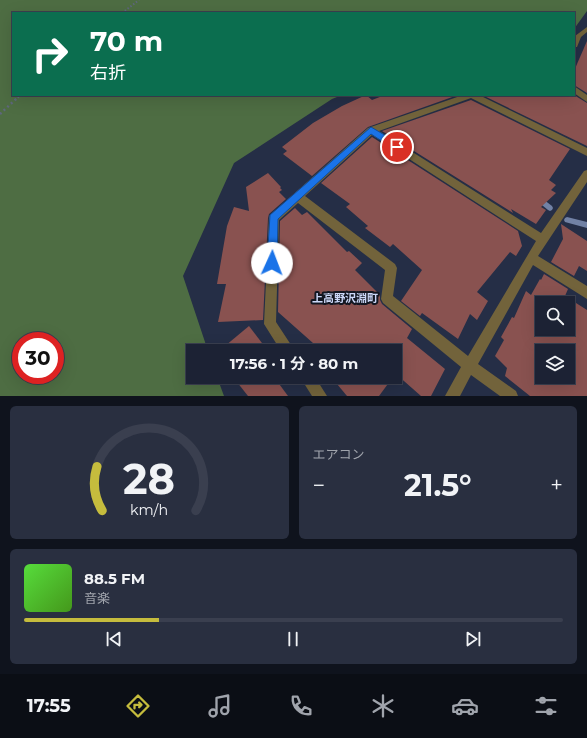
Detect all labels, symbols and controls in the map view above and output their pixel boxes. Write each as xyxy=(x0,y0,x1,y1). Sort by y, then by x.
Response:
text: 70 m xyxy=(90,24,163,58)
icon: right xyxy=(24,28,76,80)
text: 右折 xyxy=(90,62,126,84)
pin xyxy=(380,130,414,164)
icon: arrive xyxy=(386,136,408,158)
position arrow xyxy=(251,242,293,284)
district label: 上高野沢淵町 xyxy=(312,291,378,305)
map controls xyxy=(535,296,575,384)
button: search xyxy=(535,296,575,336)
speed limit sign: 30 xyxy=(12,332,64,384)
button: layers xyxy=(535,344,575,384)
text: 17:56 · 1 分 · 80 m xyxy=(230,354,358,373)
text: エアコン xyxy=(313,446,365,462)
text: 28 xyxy=(123,453,175,503)
text: 21.5° xyxy=(404,467,472,504)
text: − xyxy=(313,472,325,499)
text: + xyxy=(550,472,563,499)
text: km/h xyxy=(130,500,168,518)
text: 88.5 FM xyxy=(84,569,145,588)
text: 音楽 xyxy=(84,590,110,606)
icon: previous xyxy=(103,628,125,650)
icon: pause xyxy=(282,628,304,650)
icon: next xyxy=(462,628,484,650)
icon: directions xyxy=(124,692,152,720)
icon: music xyxy=(206,692,234,720)
icon: phone xyxy=(287,692,315,720)
icon: climate xyxy=(369,692,397,720)
icon: car xyxy=(451,692,479,720)
icon: filters xyxy=(532,692,560,720)
text: 17:55 xyxy=(27,695,71,717)

